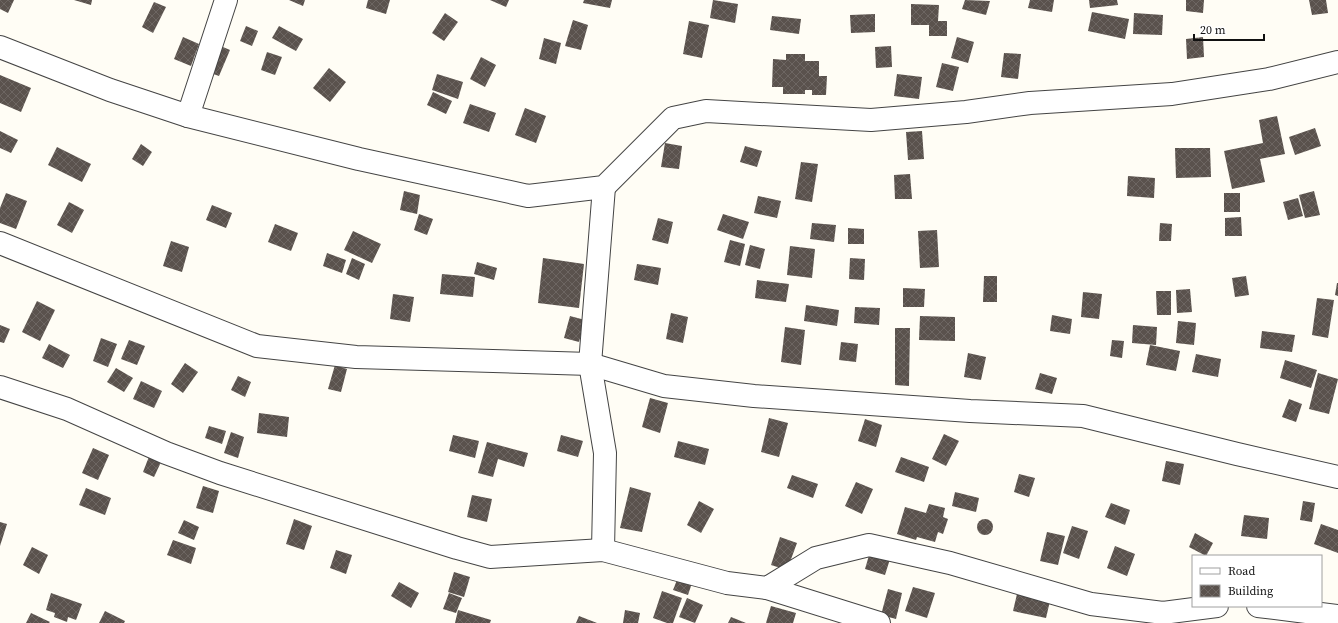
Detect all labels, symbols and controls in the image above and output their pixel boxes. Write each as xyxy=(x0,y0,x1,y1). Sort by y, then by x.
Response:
scale bar xyxy=(1194,16,1264,42)
text: 20 m xyxy=(1200,22,1226,38)
legend xyxy=(1192,555,1322,607)
text: Road xyxy=(1228,563,1255,579)
text: Building xyxy=(1228,583,1273,599)

